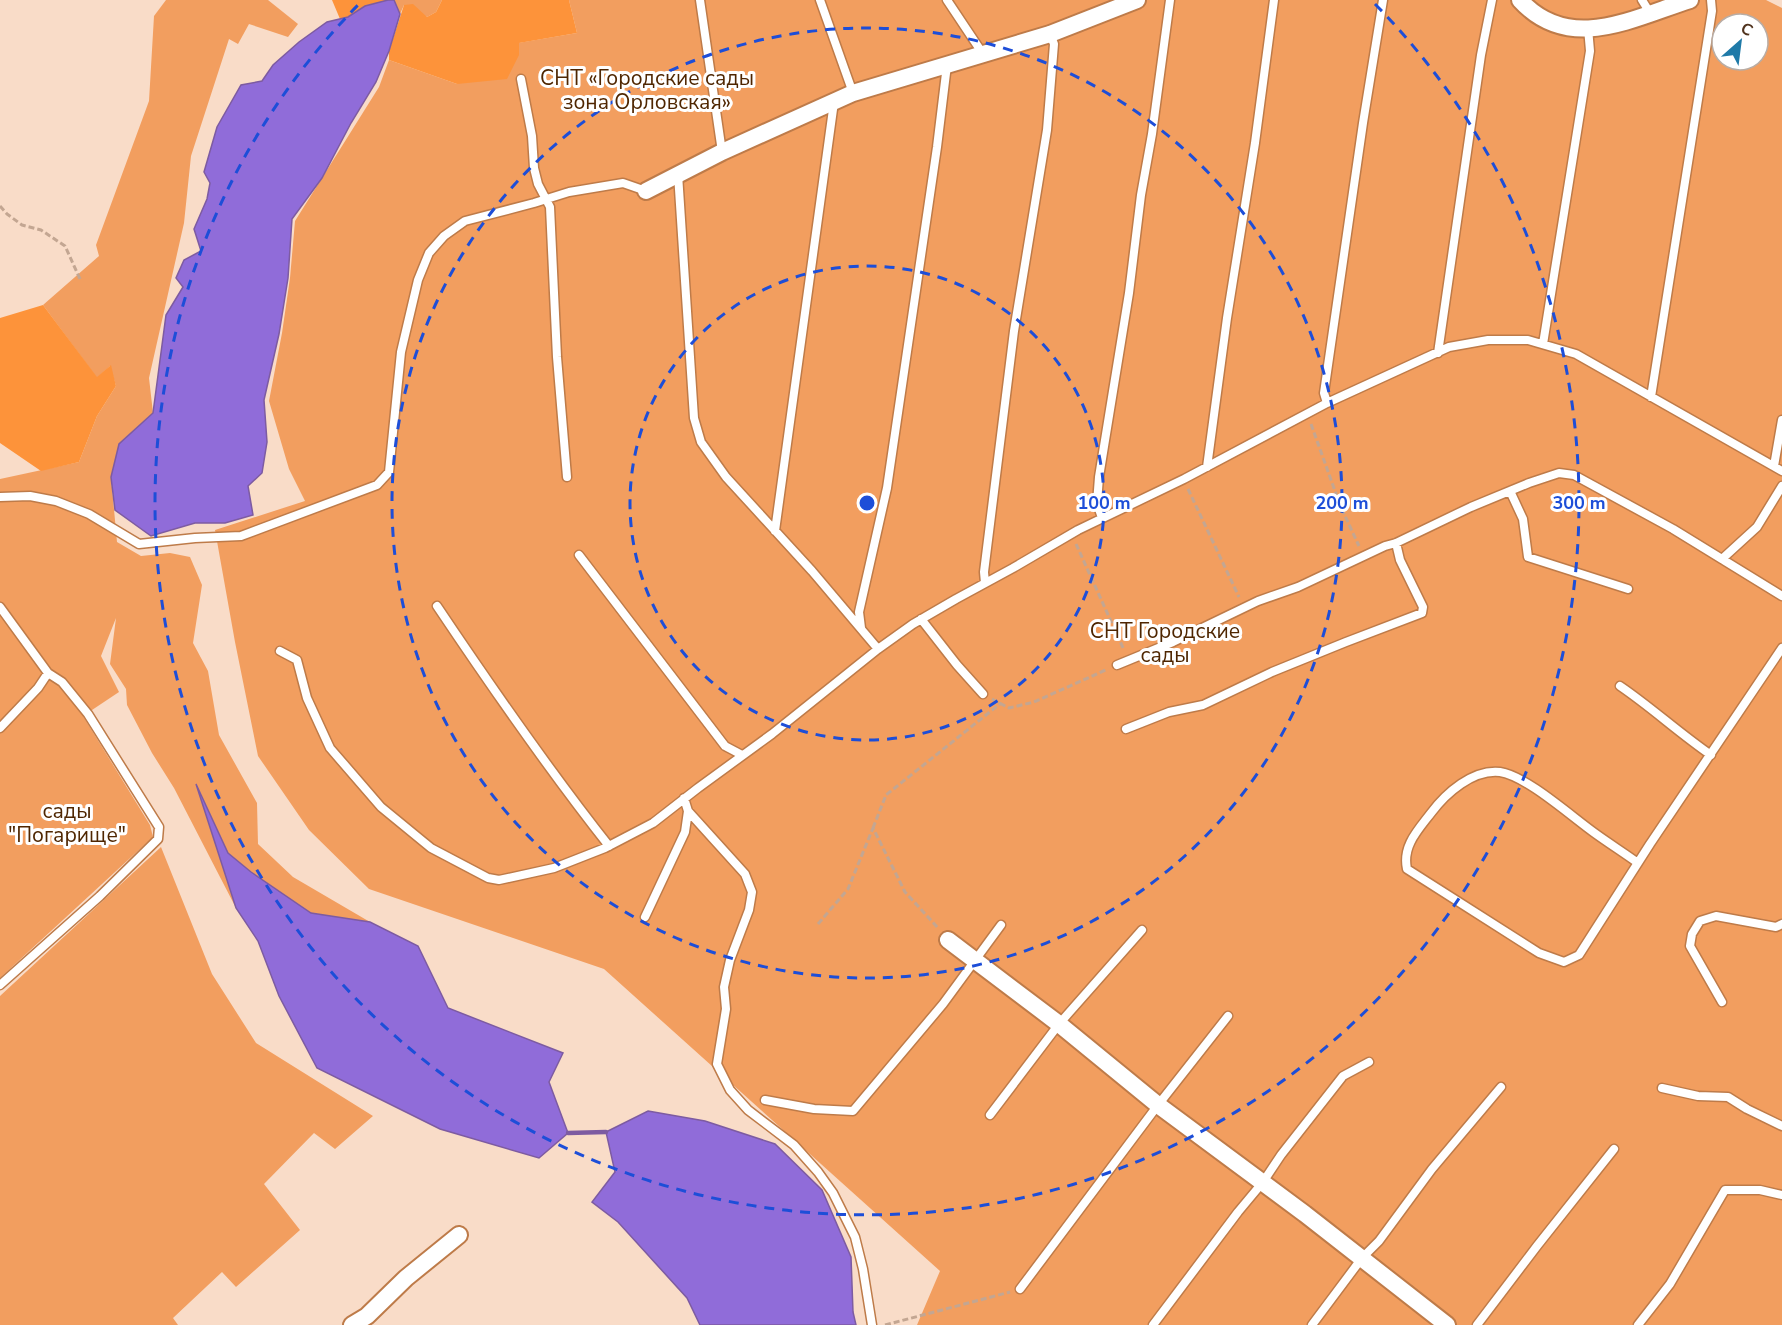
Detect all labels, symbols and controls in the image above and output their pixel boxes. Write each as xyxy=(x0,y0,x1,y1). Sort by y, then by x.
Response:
north arrow xyxy=(1710,12,1770,72)
text: С xyxy=(1737,17,1757,42)
park label: СНТ «Городские сады зона Орловская» xyxy=(540,64,754,116)
text: 100 m xyxy=(1077,491,1131,515)
text: 200 m xyxy=(1315,491,1369,515)
text: 300 m xyxy=(1552,491,1606,515)
centre of rings xyxy=(857,493,877,513)
park label: СНТ Городские сады xyxy=(1090,617,1240,669)
park label: сады "Погарище" xyxy=(8,797,126,849)

